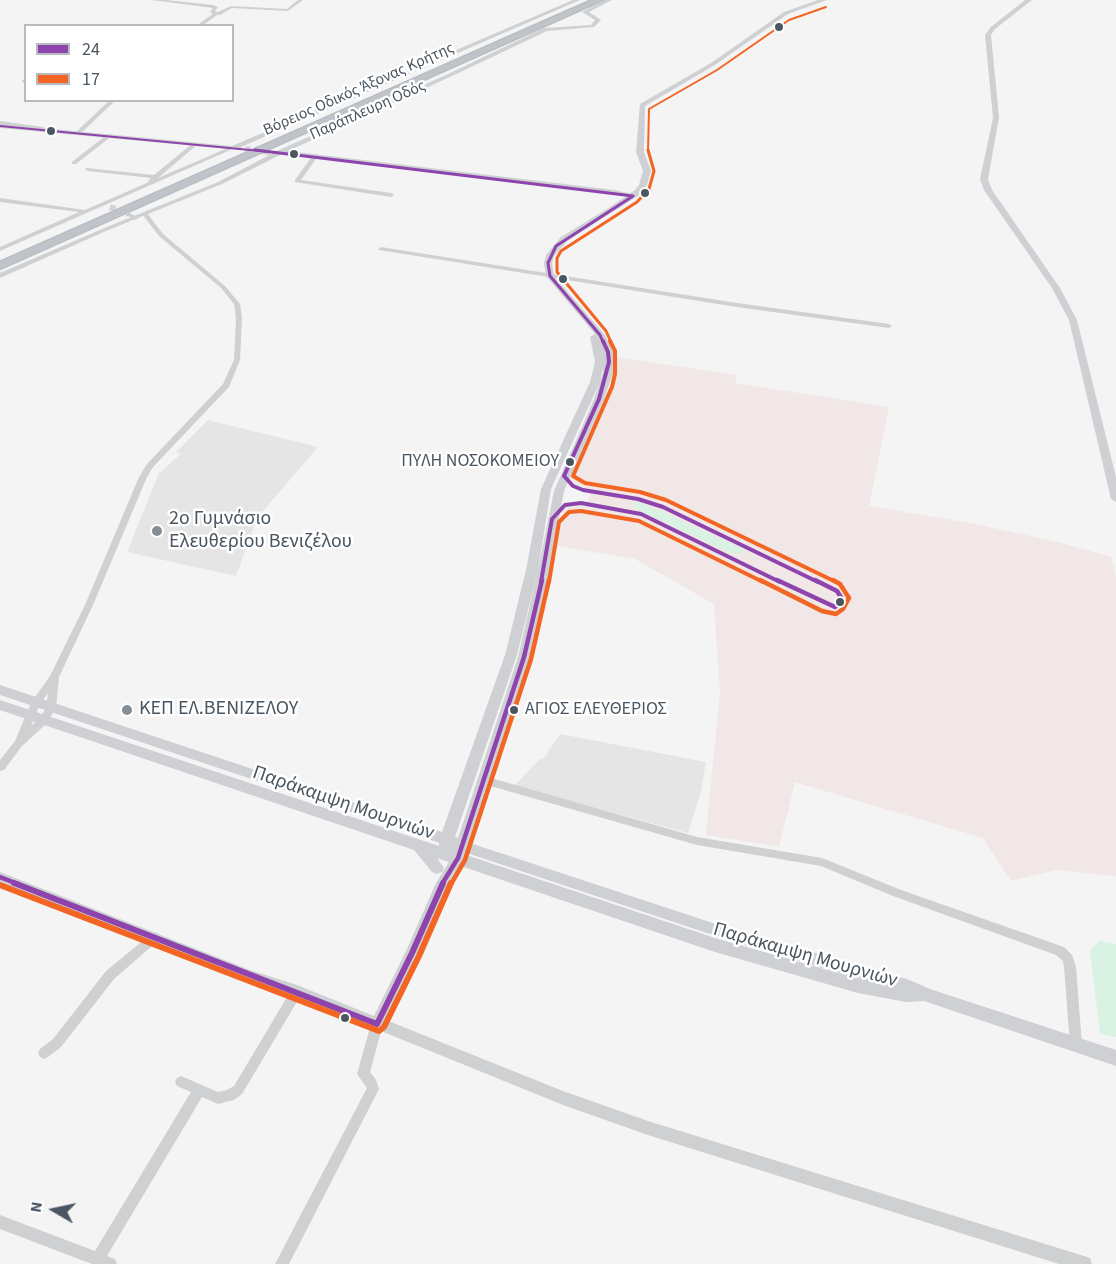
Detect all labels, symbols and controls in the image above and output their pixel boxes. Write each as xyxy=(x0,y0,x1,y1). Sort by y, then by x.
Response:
unlabelled marker xyxy=(773,21,785,33)
legend xyxy=(24,24,234,102)
text: 24 xyxy=(82,37,100,62)
street label: Βόρειος Οδικός Άξονας Κρήτης xyxy=(261,39,457,141)
text: 17 xyxy=(82,67,100,92)
street label: Παράπλευρη Οδός xyxy=(307,77,429,145)
unlabelled marker xyxy=(45,125,57,137)
unlabelled marker xyxy=(288,148,300,160)
unlabelled marker xyxy=(639,187,651,199)
unlabelled marker xyxy=(557,273,569,285)
place label: ΠΥΛΗ ΝΟΣΟΚΟΜΕΙΟΥ xyxy=(401,451,559,473)
marker: ΠΥΛΗ ΝΟΣΟΚΟΜΕΙΟΥ xyxy=(564,456,576,468)
place label: 2ο Γυμνάσιο Ελευθερίου Βενιζέλου xyxy=(169,508,352,555)
marker: 2ο Γυμνάσιο Ελευθερίου Βενιζέλου xyxy=(150,524,164,538)
unlabelled marker xyxy=(834,596,846,608)
place label: ΚΕΠ ΕΛ.ΒΕΝΙΖΕΛΟΥ xyxy=(139,698,298,722)
place label: ΑΓΙΟΣ ΕΛΕΥΘΕΡΙΟΣ xyxy=(525,699,667,721)
marker: ΚΕΠ ΕΛ.ΒΕΝΙΖΕΛΟΥ xyxy=(120,703,134,717)
marker: ΑΓΙΟΣ ΕΛΕΥΘΕΡΙΟΣ xyxy=(508,704,520,716)
street label: Παράκαμψη Μουρνιών xyxy=(249,762,437,846)
street label: Παράκαμψη Μουρνιών xyxy=(710,918,900,994)
unlabelled marker xyxy=(339,1012,351,1024)
north arrow xyxy=(24,1180,84,1240)
text: N xyxy=(25,1200,48,1214)

